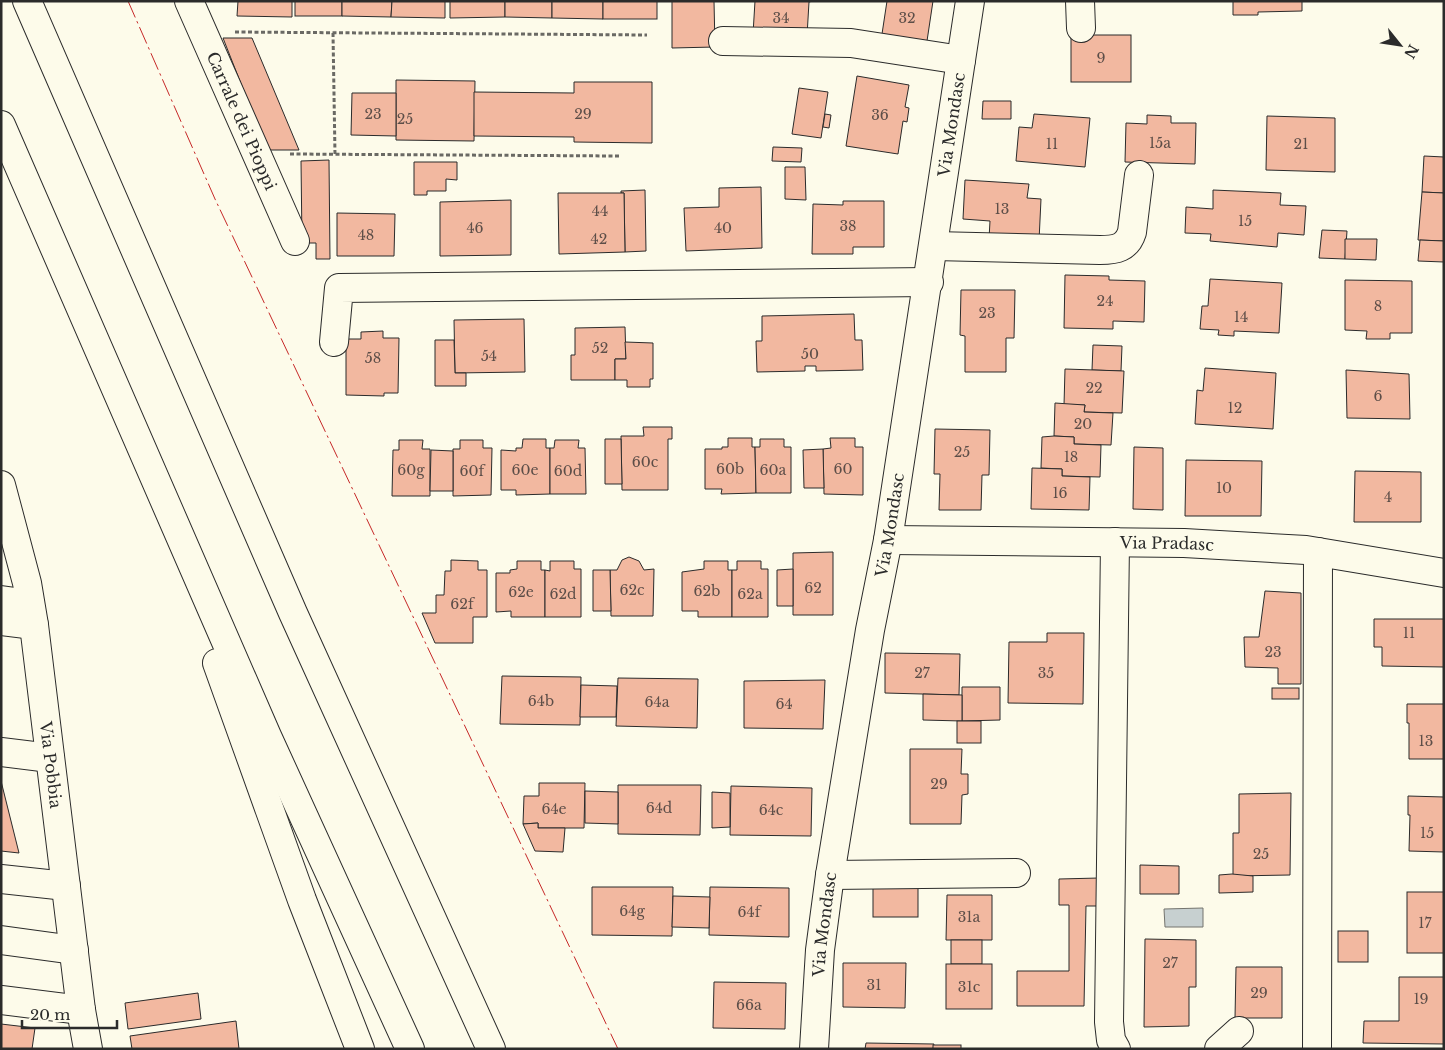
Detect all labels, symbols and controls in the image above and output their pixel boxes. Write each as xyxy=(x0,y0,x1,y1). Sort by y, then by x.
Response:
house number: 34 xyxy=(773,9,789,27)
house number: 32 xyxy=(898,9,916,27)
north arrow xyxy=(1375,20,1425,70)
text: N xyxy=(1400,41,1422,62)
street label: Carrale dei Pioppi xyxy=(203,49,281,194)
house number: 9 xyxy=(1096,49,1106,67)
street label: Via Mondasc xyxy=(933,71,969,179)
house number: 23 xyxy=(364,105,382,123)
house number: 29 xyxy=(574,105,592,123)
house number: 36 xyxy=(871,106,889,124)
house number: 25 xyxy=(397,110,413,128)
house number: 15a xyxy=(1149,134,1171,152)
house number: 11 xyxy=(1046,135,1058,153)
house number: 21 xyxy=(1294,135,1308,153)
house number: 13 xyxy=(995,200,1009,218)
house number: 44 xyxy=(592,202,608,220)
house number: 15 xyxy=(1238,212,1252,230)
house number: 38 xyxy=(839,217,857,235)
house number: 46 xyxy=(466,219,484,237)
house number: 40 xyxy=(714,219,732,237)
house number: 48 xyxy=(358,226,374,244)
house number: 42 xyxy=(591,230,607,248)
house number: 24 xyxy=(1097,292,1113,310)
house number: 8 xyxy=(1374,297,1382,315)
house number: 23 xyxy=(978,304,996,322)
house number: 14 xyxy=(1234,308,1248,326)
house number: 52 xyxy=(592,339,608,357)
house number: 50 xyxy=(801,345,819,363)
house number: 54 xyxy=(481,347,497,365)
house number: 58 xyxy=(365,349,381,367)
house number: 22 xyxy=(1085,379,1103,397)
house number: 6 xyxy=(1373,387,1383,405)
house number: 12 xyxy=(1228,399,1242,417)
house number: 20 xyxy=(1074,415,1092,433)
house number: 25 xyxy=(954,443,970,461)
house number: 18 xyxy=(1064,448,1078,466)
house number: 60c xyxy=(632,453,659,471)
house number: 60b xyxy=(716,460,744,478)
house number: 60 xyxy=(834,460,853,478)
house number: 60g xyxy=(397,461,425,479)
house number: 60e xyxy=(511,461,539,479)
house number: 60a xyxy=(760,461,787,479)
house number: 60f xyxy=(460,462,487,480)
house number: 60d xyxy=(554,462,583,480)
street label: Via Mondasc xyxy=(871,471,908,580)
house number: 10 xyxy=(1216,479,1232,497)
house number: 16 xyxy=(1052,484,1068,502)
house number: 4 xyxy=(1384,488,1392,506)
street label: Via Pradasc xyxy=(1119,532,1215,555)
house number: 62 xyxy=(804,579,822,597)
house number: 62c xyxy=(619,581,645,599)
house number: 62b xyxy=(694,582,720,600)
house number: 62e xyxy=(508,583,534,601)
house number: 62d xyxy=(549,585,577,603)
house number: 62a xyxy=(737,585,763,603)
house number: 62f xyxy=(450,595,476,613)
house number: 11 xyxy=(1403,624,1415,642)
house number: 23 xyxy=(1264,643,1282,661)
house number: 27 xyxy=(914,664,931,682)
house number: 35 xyxy=(1038,664,1054,682)
house number: 64b xyxy=(528,692,554,710)
house number: 64a xyxy=(645,693,670,711)
house number: 64 xyxy=(775,695,793,713)
street label: Via Pobbia xyxy=(36,719,66,810)
house number: 13 xyxy=(1419,732,1433,750)
house number: 29 xyxy=(930,775,948,793)
house number: 64d xyxy=(646,799,673,817)
house number: 64e xyxy=(541,800,567,818)
house number: 64c xyxy=(759,801,784,819)
house number: 15 xyxy=(1420,824,1434,842)
house number: 25 xyxy=(1253,845,1269,863)
street label: Via Mondasc xyxy=(808,871,840,978)
house number: 64g xyxy=(619,902,645,920)
house number: 64f xyxy=(738,903,763,921)
house number: 31a xyxy=(958,908,981,926)
house number: 17 xyxy=(1418,914,1433,932)
house number: 27 xyxy=(1162,954,1179,972)
house number: 31 xyxy=(867,976,881,994)
house number: 31c xyxy=(958,978,981,996)
house number: 29 xyxy=(1250,984,1268,1002)
house number: 19 xyxy=(1413,990,1429,1008)
house number: 66a xyxy=(736,996,762,1014)
scale bar xyxy=(22,998,118,1030)
text: 20 m xyxy=(30,1005,70,1024)

